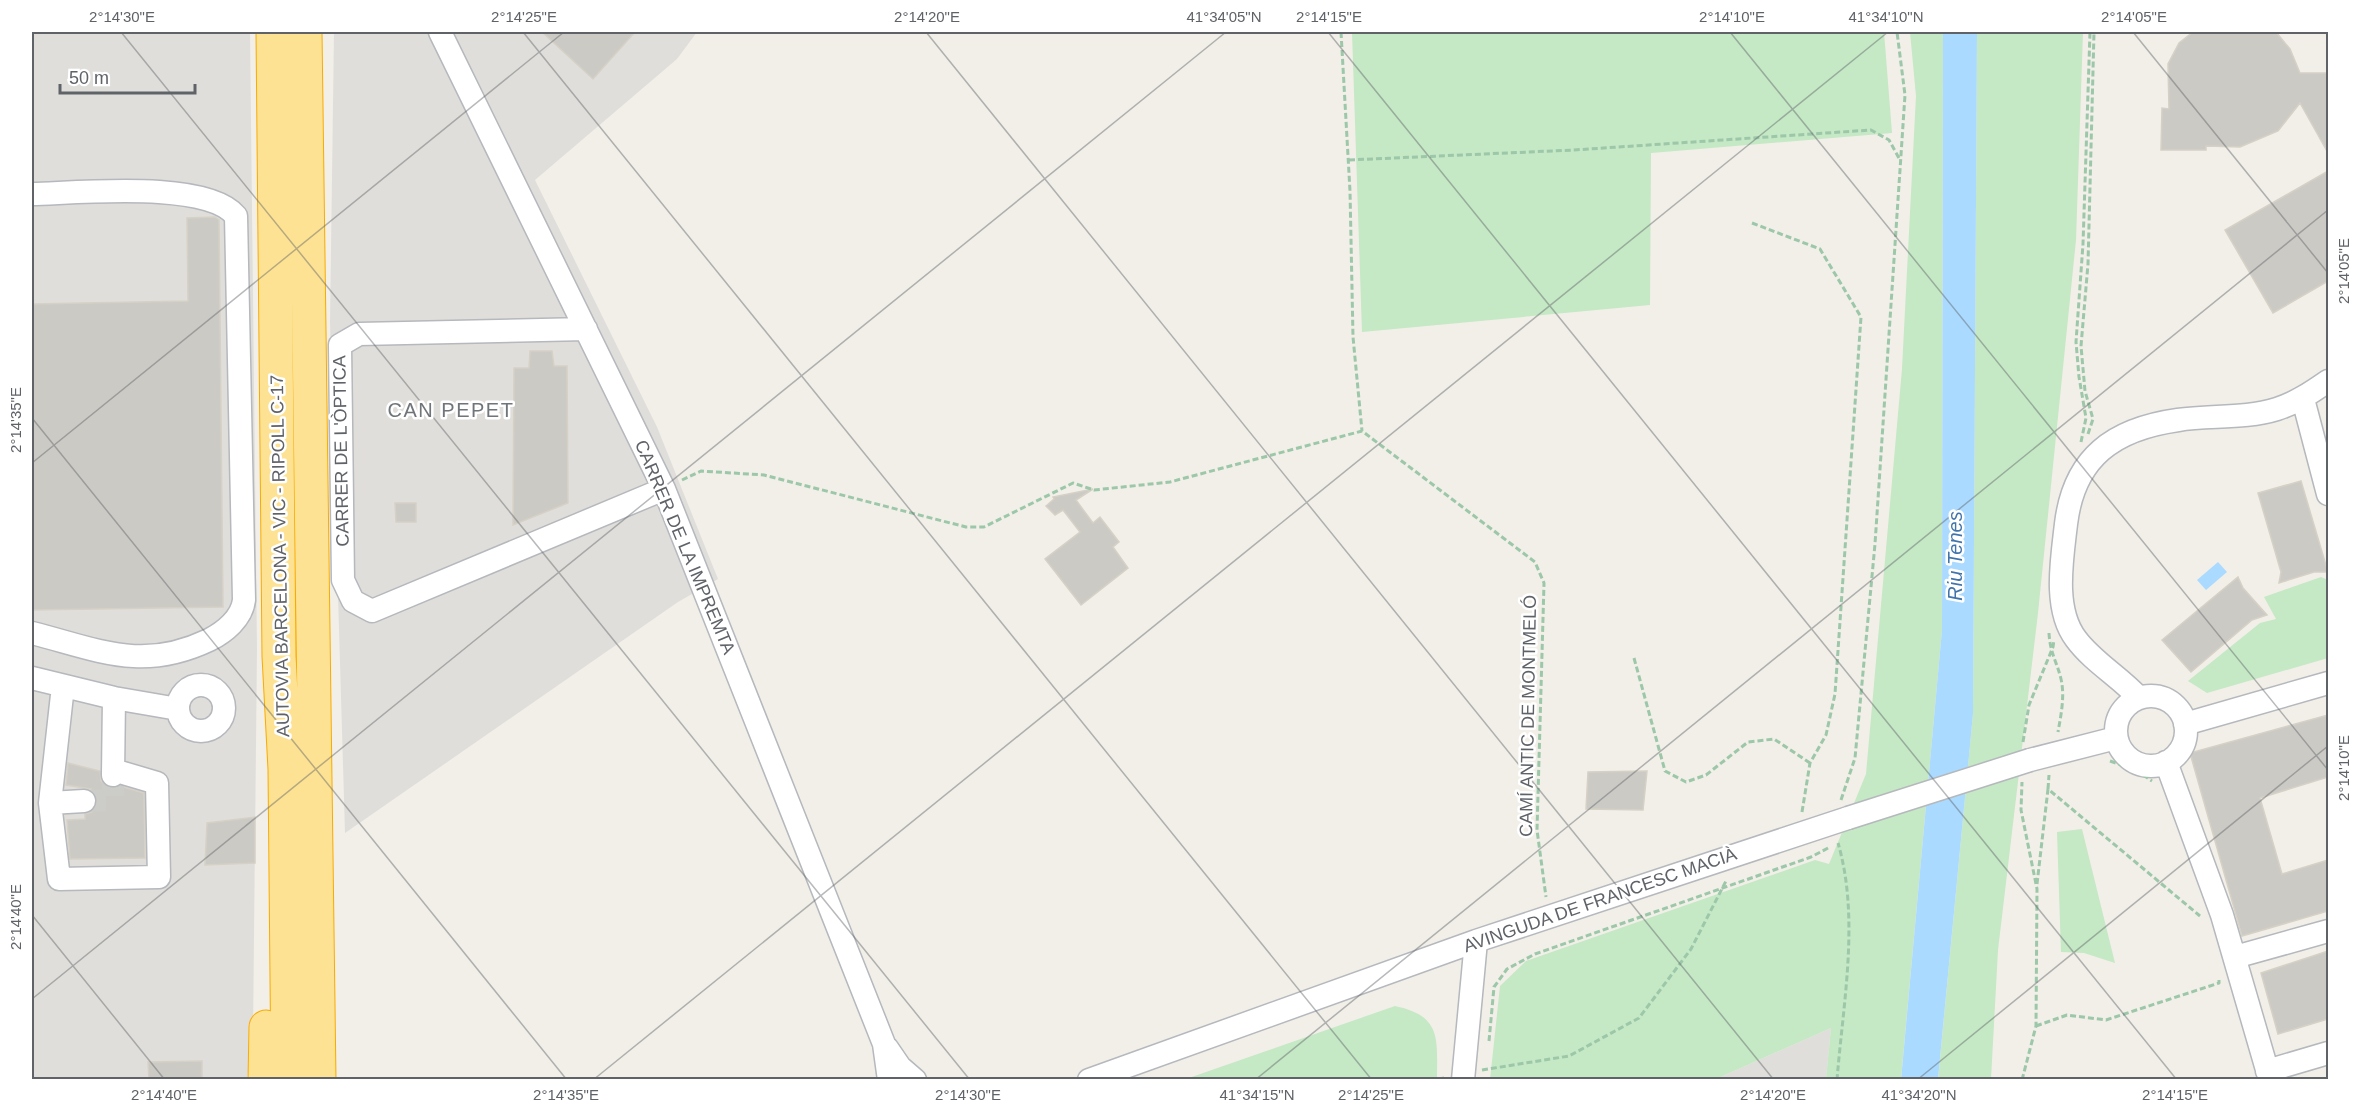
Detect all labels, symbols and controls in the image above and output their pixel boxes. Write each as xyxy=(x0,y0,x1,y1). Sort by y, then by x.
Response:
text: 2°14'30"E xyxy=(89,8,155,25)
text: 2°14'25"E xyxy=(491,8,557,25)
text: 2°14'20"E xyxy=(894,8,960,25)
text: 41°34'05"N xyxy=(1186,8,1262,25)
text: 2°14'15"E xyxy=(1296,8,1362,25)
text: 2°14'10"E xyxy=(1699,8,1765,25)
text: 41°34'10"N xyxy=(1848,8,1924,25)
text: 2°14'05"E xyxy=(2101,8,2167,25)
scale bar xyxy=(60,57,195,95)
text: 50 m xyxy=(69,68,109,88)
text: 2°14'05"E xyxy=(2335,238,2352,304)
street label: CARRER DE L'ÒPTICA xyxy=(328,355,353,547)
street label: AUTOVIA BARCELONA - VIC - RIPOLL C-17 xyxy=(267,375,293,737)
text: 2°14'35"E xyxy=(7,387,24,453)
district label: CAN PEPET xyxy=(388,399,514,421)
street label: CARRER DE LA IMPREMTA xyxy=(631,437,739,657)
water label: Riu Tenes xyxy=(1944,511,1966,601)
street label: CAMÍ ANTIC DE MONTMELÓ xyxy=(1515,595,1540,837)
text: 2°14'10"E xyxy=(2335,735,2352,801)
street label: AVINGUDA DE FRANCESC MACIÀ xyxy=(1461,844,1739,956)
text: 2°14'40"E xyxy=(7,884,24,950)
text: 2°14'40"E xyxy=(131,1086,197,1103)
text: 2°14'35"E xyxy=(533,1086,599,1103)
text: 2°14'30"E xyxy=(935,1086,1001,1103)
text: 41°34'15"N xyxy=(1219,1086,1295,1103)
text: 2°14'25"E xyxy=(1338,1086,1404,1103)
text: 2°14'20"E xyxy=(1740,1086,1806,1103)
text: 41°34'20"N xyxy=(1881,1086,1957,1103)
text: 2°14'15"E xyxy=(2142,1086,2208,1103)

